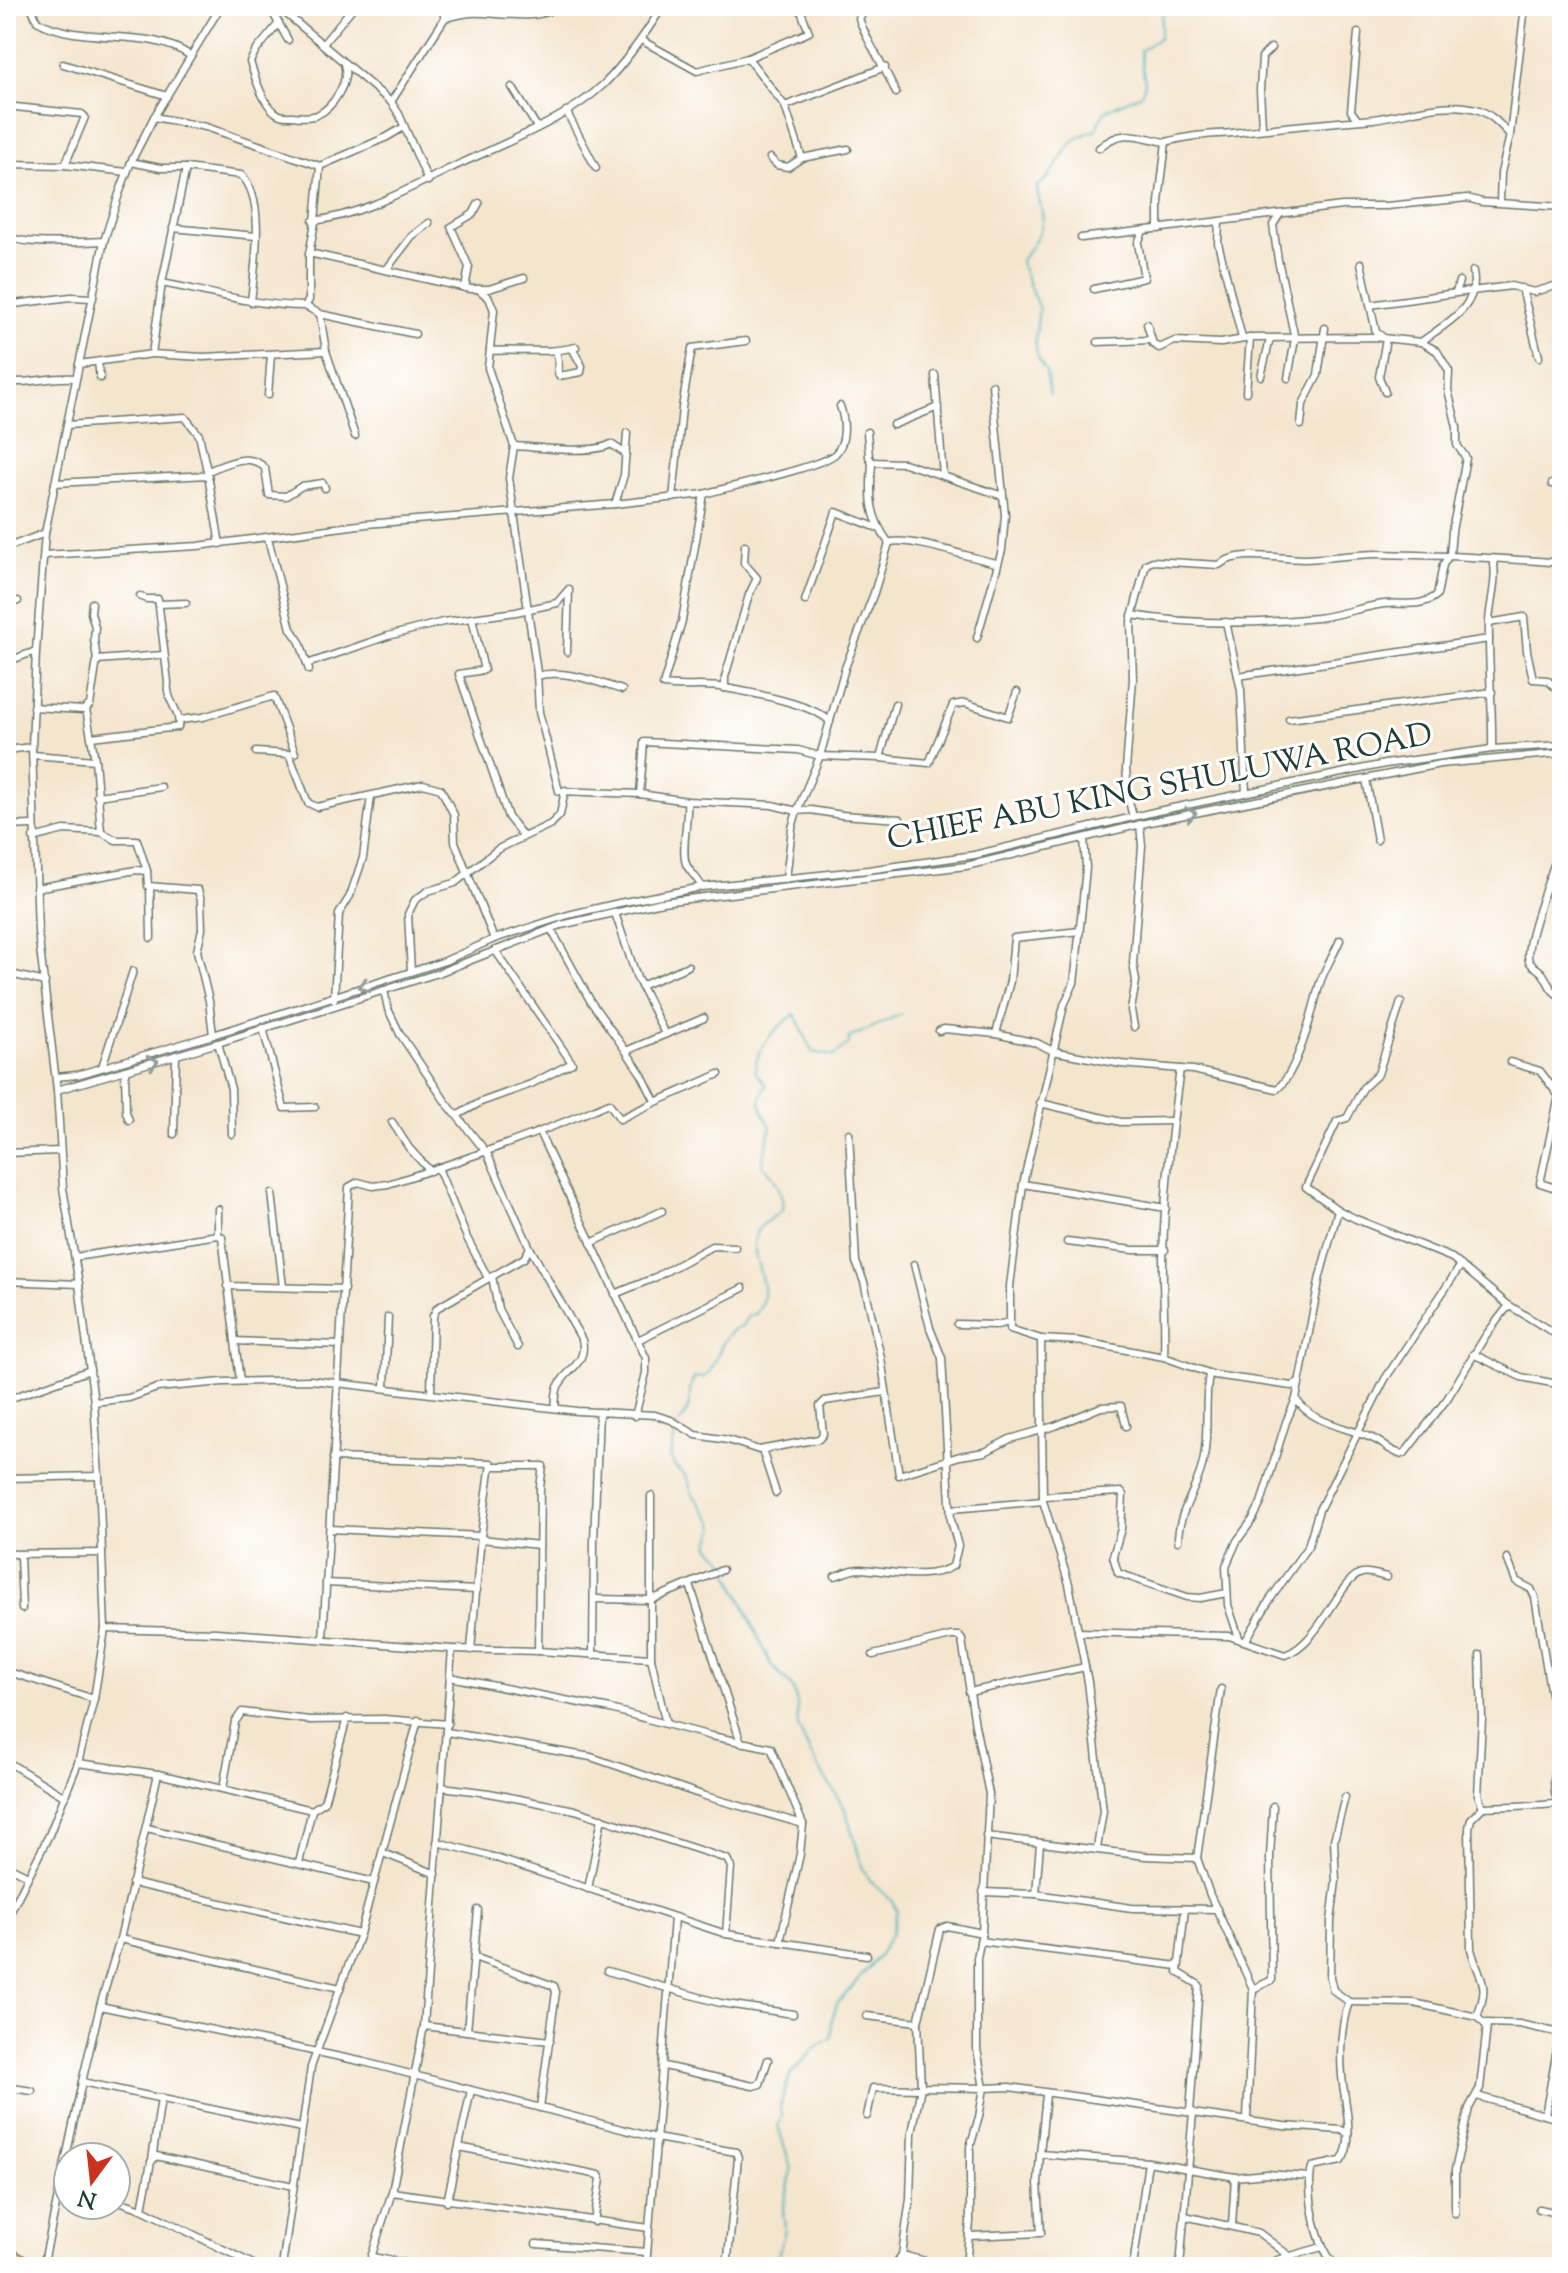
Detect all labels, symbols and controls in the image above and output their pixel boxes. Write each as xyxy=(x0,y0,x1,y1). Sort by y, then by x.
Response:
street label: CHIEF ABU KING SHULUWA ROAD xyxy=(883,713,1437,863)
one-way arrow xyxy=(1185,806,1198,823)
one-way arrow xyxy=(358,977,372,993)
one-way arrow xyxy=(145,1055,159,1071)
north arrow xyxy=(52,2141,132,2221)
text: N xyxy=(75,2180,100,2215)

